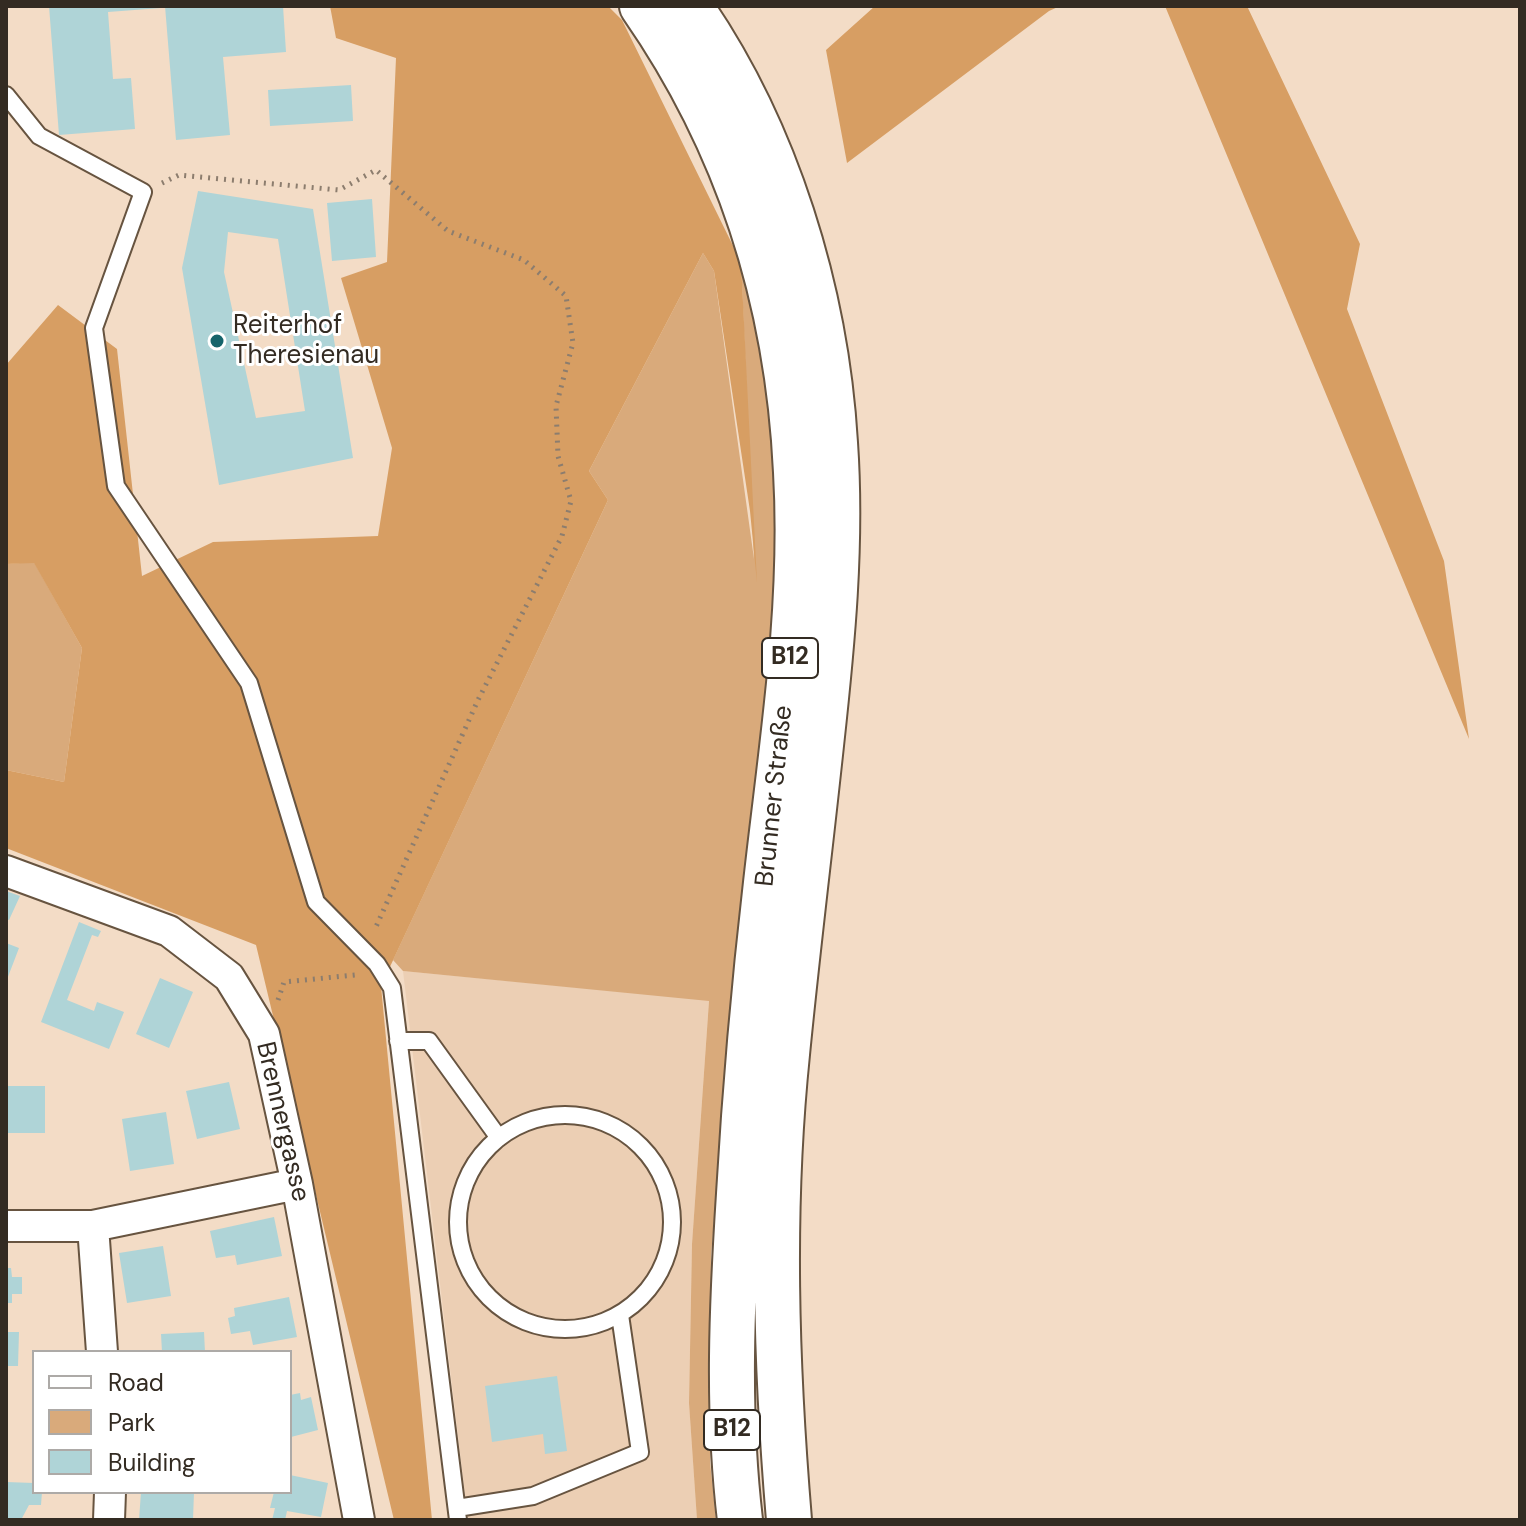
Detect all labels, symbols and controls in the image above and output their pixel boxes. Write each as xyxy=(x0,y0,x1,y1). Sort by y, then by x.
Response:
place label: Reiterhof Theresienau xyxy=(233,310,379,372)
marker: Reiterhof Theresienau xyxy=(208,332,226,350)
road number: B12 xyxy=(762,638,818,678)
street label: Brunner Straße xyxy=(750,704,800,888)
street label: Brennergasse xyxy=(248,1039,316,1205)
legend xyxy=(32,1350,292,1494)
text: Road xyxy=(108,1367,164,1398)
text: Park xyxy=(108,1407,155,1438)
road number: B12 xyxy=(704,1410,760,1450)
text: Building xyxy=(108,1447,195,1478)

